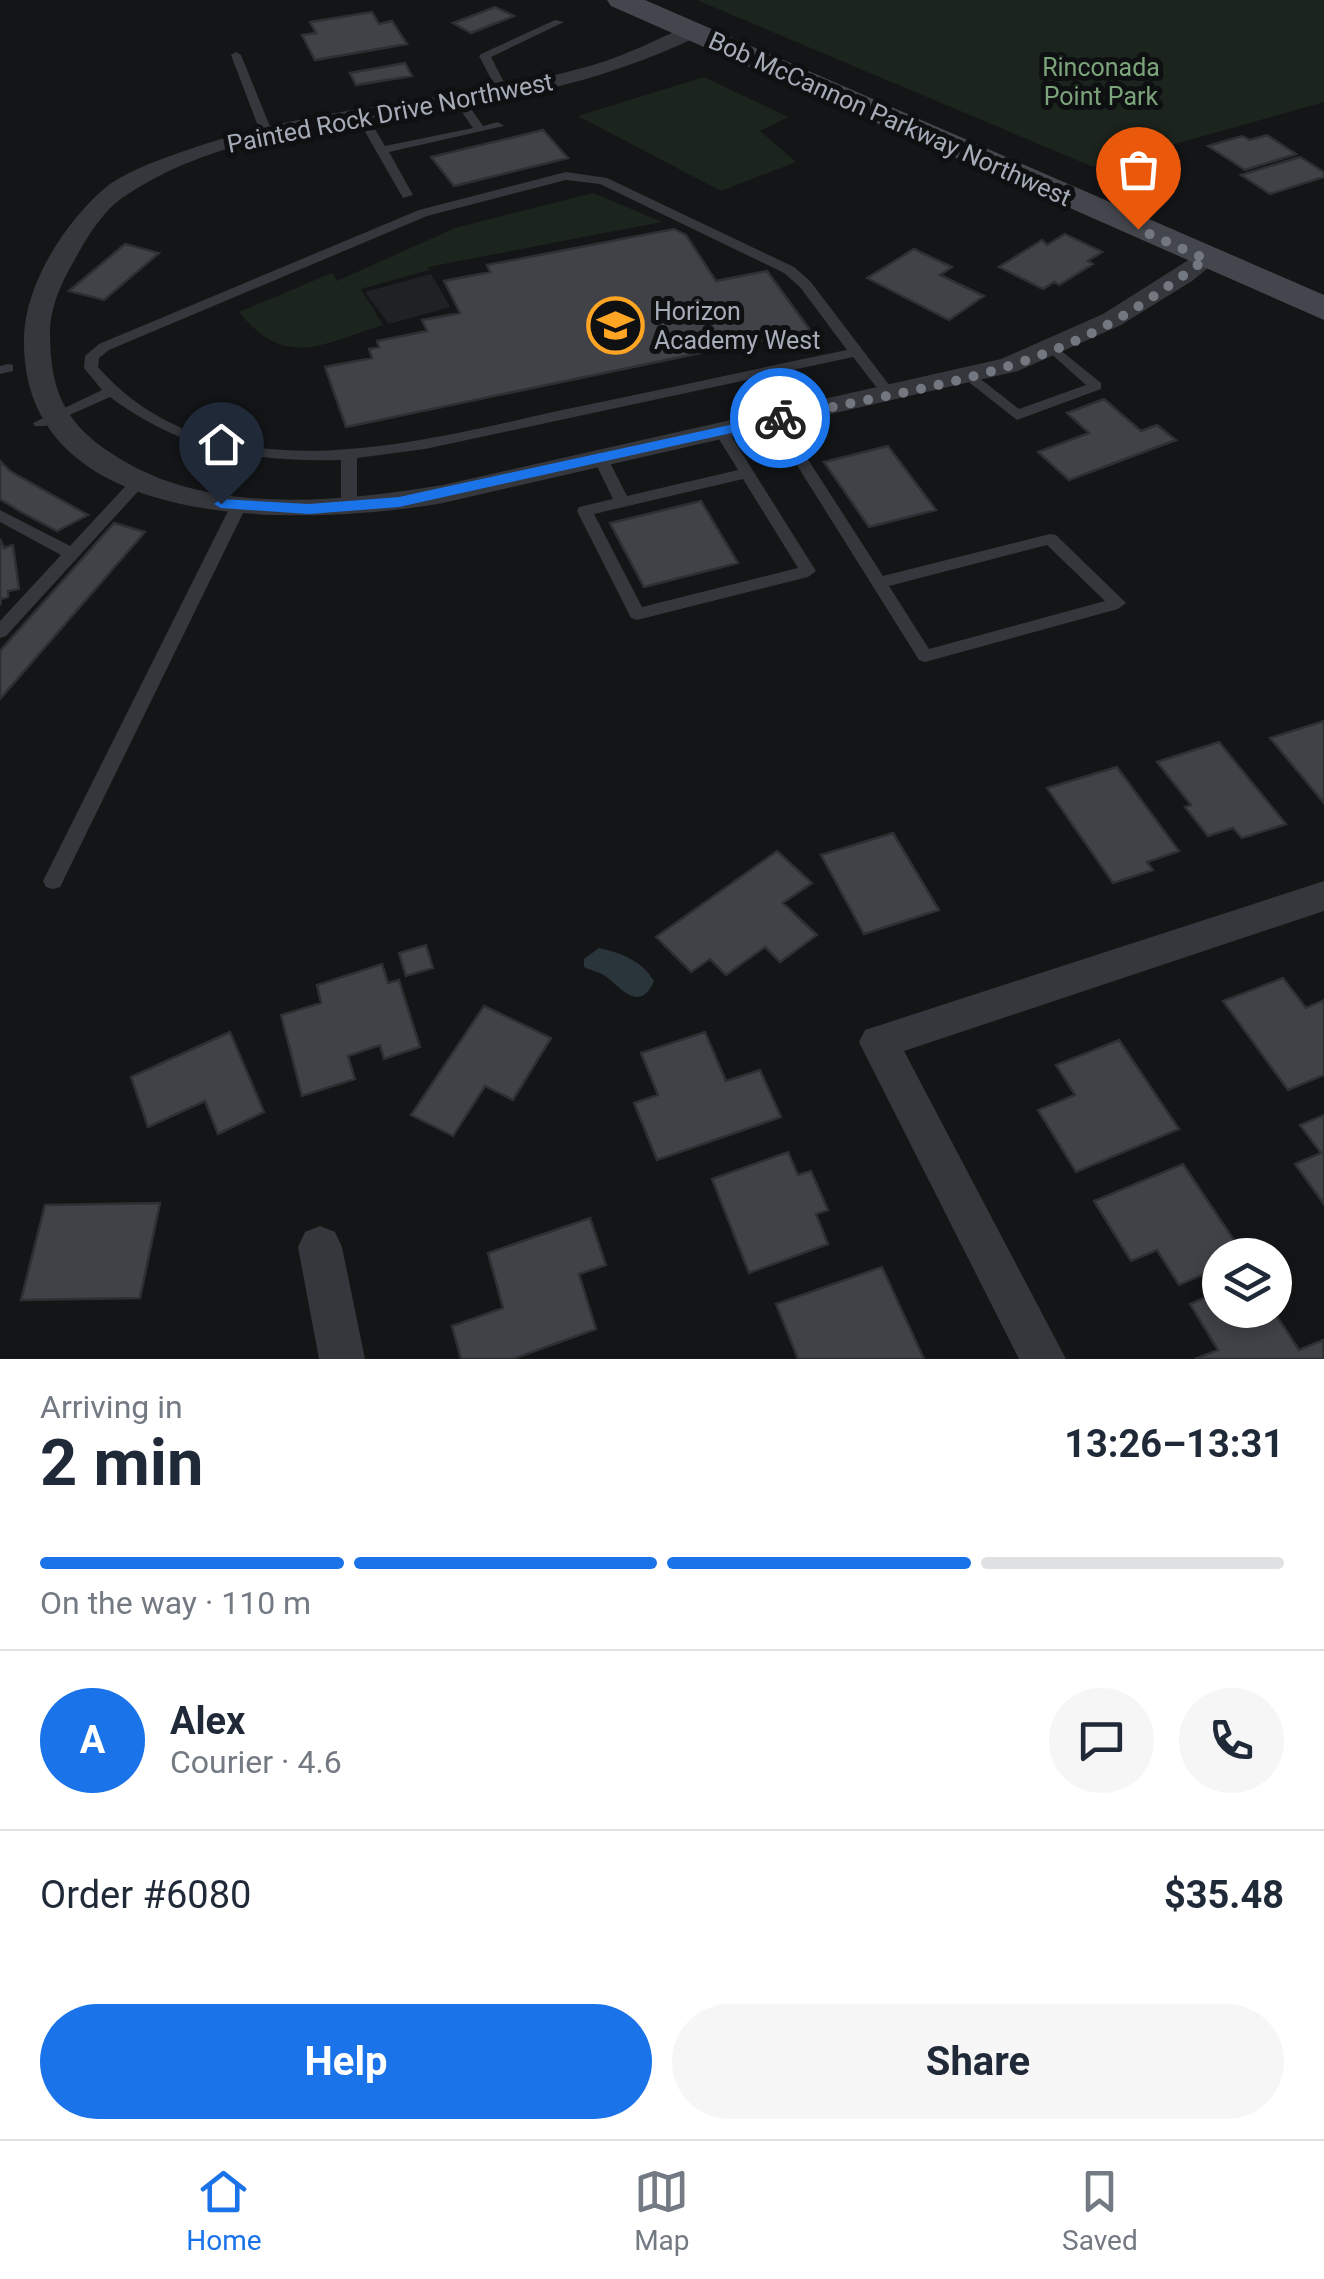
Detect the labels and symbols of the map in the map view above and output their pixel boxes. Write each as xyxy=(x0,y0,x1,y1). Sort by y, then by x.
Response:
street label: Bob McCannon Parkway Northwest xyxy=(704,26,1076,212)
park label: Rinconada Point Park xyxy=(1042,53,1160,111)
street label: Painted Rock Drive Northwest xyxy=(225,67,555,159)
pin xyxy=(1096,127,1181,230)
school or university icon: Horizon Academy West xyxy=(585,295,645,355)
place label: Horizon Academy West xyxy=(654,297,820,355)
courier xyxy=(730,368,830,468)
pin xyxy=(179,402,264,505)

